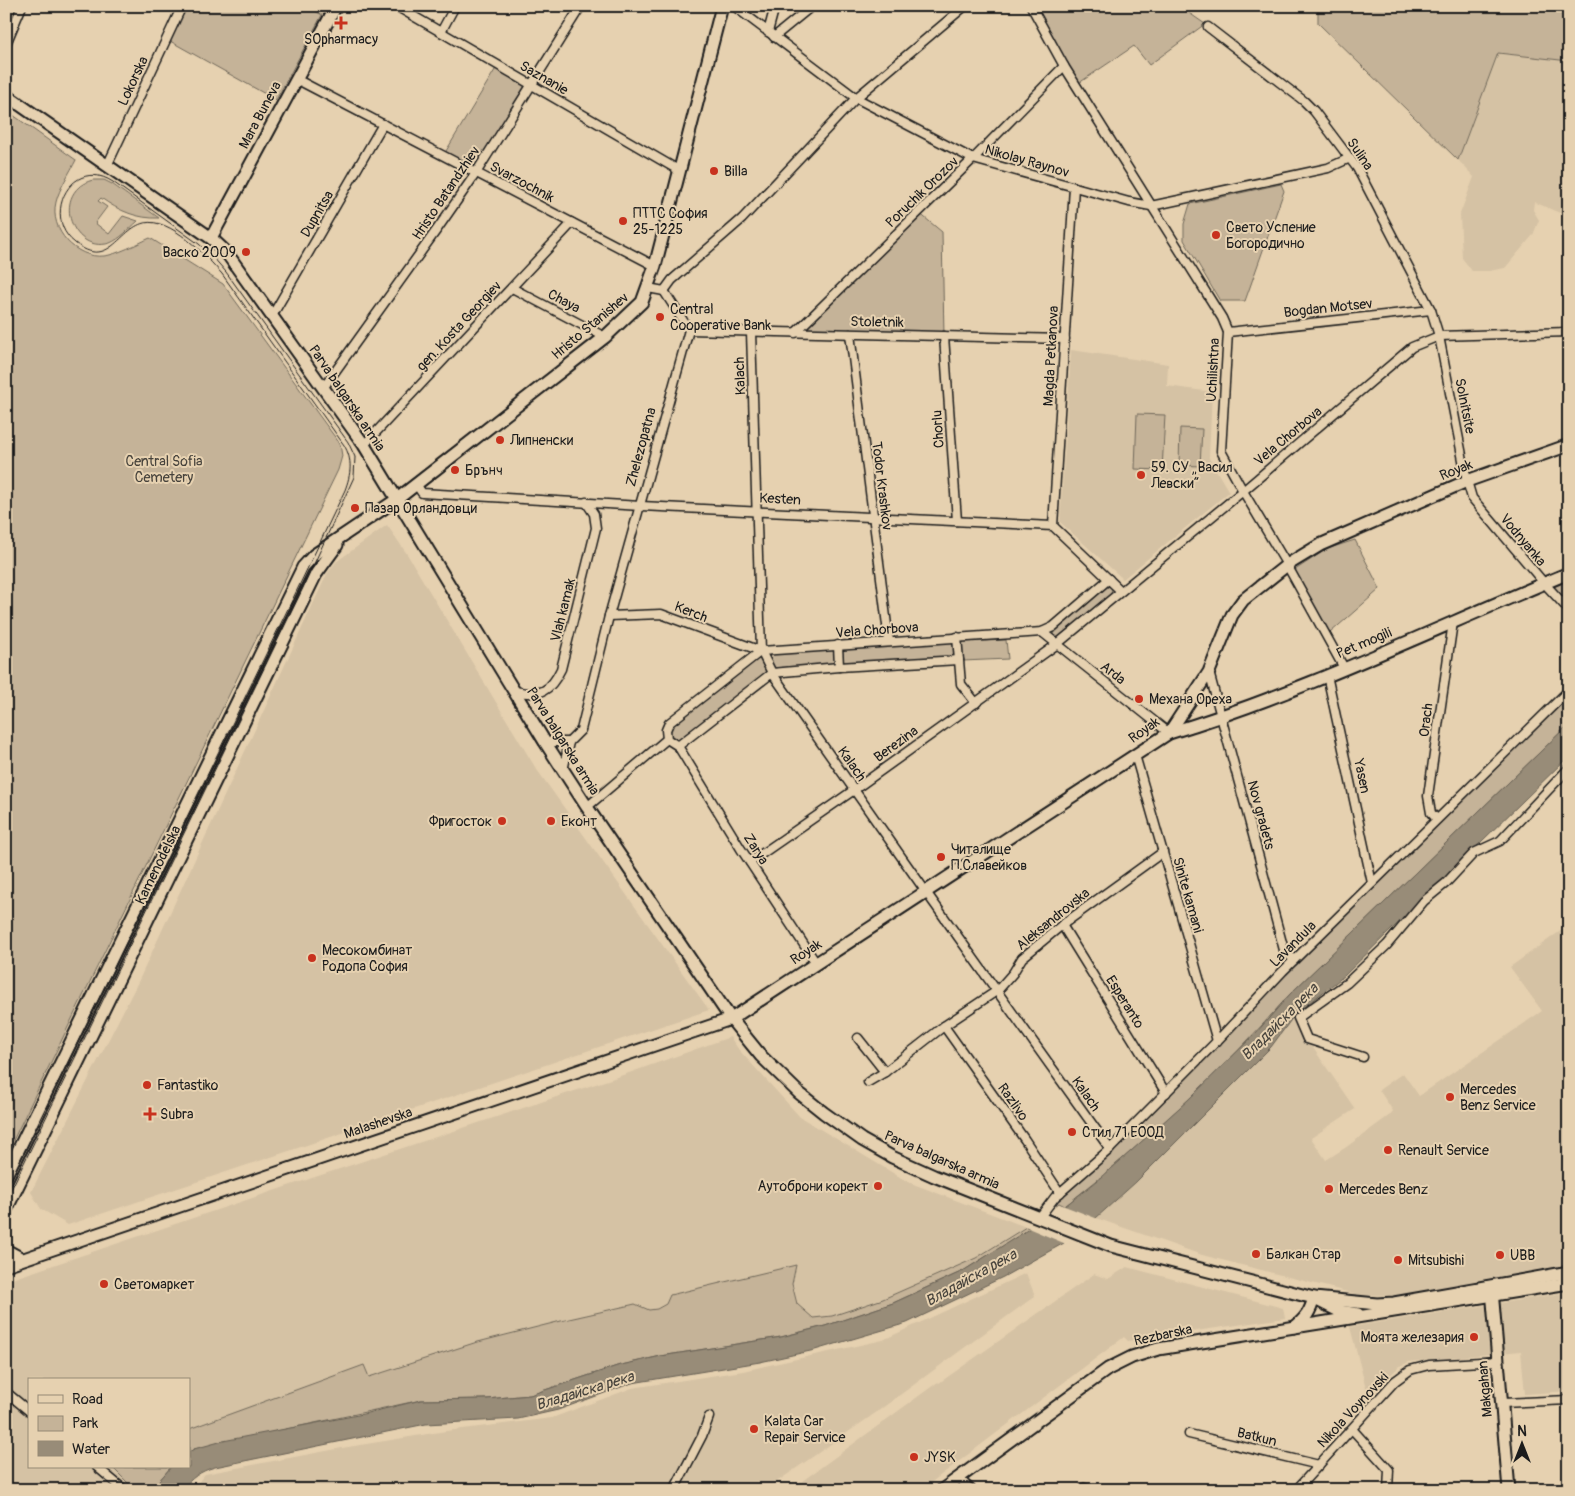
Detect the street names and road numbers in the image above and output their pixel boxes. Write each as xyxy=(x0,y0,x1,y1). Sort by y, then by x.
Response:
street label: Lokorska xyxy=(114,54,152,108)
street label: Saznanie xyxy=(517,57,571,99)
street label: Mara Buneva xyxy=(235,78,285,152)
street label: Sulina xyxy=(1343,135,1377,173)
street label: Nikolay Raynov xyxy=(983,141,1071,181)
street label: Hristo Batandzhiev xyxy=(408,143,484,243)
street label: Poruchik Orozov xyxy=(882,153,962,231)
street label: Svarzochnik xyxy=(487,158,557,206)
street label: Dupnitsa xyxy=(297,188,337,240)
street label: gen. Kosta Georgiev xyxy=(413,278,505,374)
street label: Chaya xyxy=(545,285,583,317)
street label: Hristo Stanishev xyxy=(548,289,632,363)
street label: Bogdan Motsev xyxy=(1283,295,1373,321)
street label: Magda Petkanova xyxy=(1040,305,1062,407)
street label: Stoletnik xyxy=(850,313,904,331)
street label: Uchilishtna xyxy=(1203,337,1223,403)
street label: Parva balgarska armia xyxy=(305,342,389,454)
street label: Kalach xyxy=(731,356,749,396)
street label: Solnitsite xyxy=(1451,377,1479,435)
street label: Vela Chorbova xyxy=(1251,403,1325,469)
street label: Zhelezopatna xyxy=(622,406,660,488)
street label: Chorlu xyxy=(928,409,948,449)
street label: Todor Krashkov xyxy=(868,441,896,531)
street label: Royak xyxy=(1437,456,1475,484)
street label: Kesten xyxy=(759,489,801,509)
street label: Vodnyanka xyxy=(1496,510,1550,570)
street label: Vlah kamak xyxy=(547,576,579,644)
street label: Kerch xyxy=(672,598,710,626)
street label: Vela Chorbova xyxy=(835,619,919,641)
street label: Pet mogili xyxy=(1334,624,1395,662)
street label: Arda xyxy=(1097,658,1129,688)
street label: Parva balgarska armia xyxy=(523,684,603,798)
street label: Orach xyxy=(1415,702,1437,738)
street label: Royak xyxy=(1125,713,1163,747)
street label: Berezina xyxy=(871,722,921,766)
street label: Kalach xyxy=(834,743,870,785)
street label: Yasen xyxy=(1350,756,1374,795)
street label: Nov gradets xyxy=(1244,779,1279,852)
street label: Kamenodelska xyxy=(132,823,184,907)
street label: Zarya xyxy=(740,830,772,868)
street label: Sinite kamani xyxy=(1169,855,1207,935)
street label: Aleksandrovska xyxy=(1013,884,1093,954)
street label: Lavandula xyxy=(1266,917,1320,971)
street label: Royak xyxy=(787,936,825,968)
street label: Esperanto xyxy=(1102,972,1148,1032)
street label: Kalach xyxy=(1068,1073,1104,1115)
street label: Razlivo xyxy=(994,1080,1032,1124)
street label: Malashevska xyxy=(342,1103,414,1143)
street label: Parva balgarska armia xyxy=(882,1127,1002,1193)
street label: Rezbarska xyxy=(1132,1321,1194,1349)
street label: Makgahan xyxy=(1474,1360,1496,1418)
street label: Nikola Voynovski xyxy=(1314,1368,1393,1451)
street label: Batkun xyxy=(1235,1424,1279,1450)

